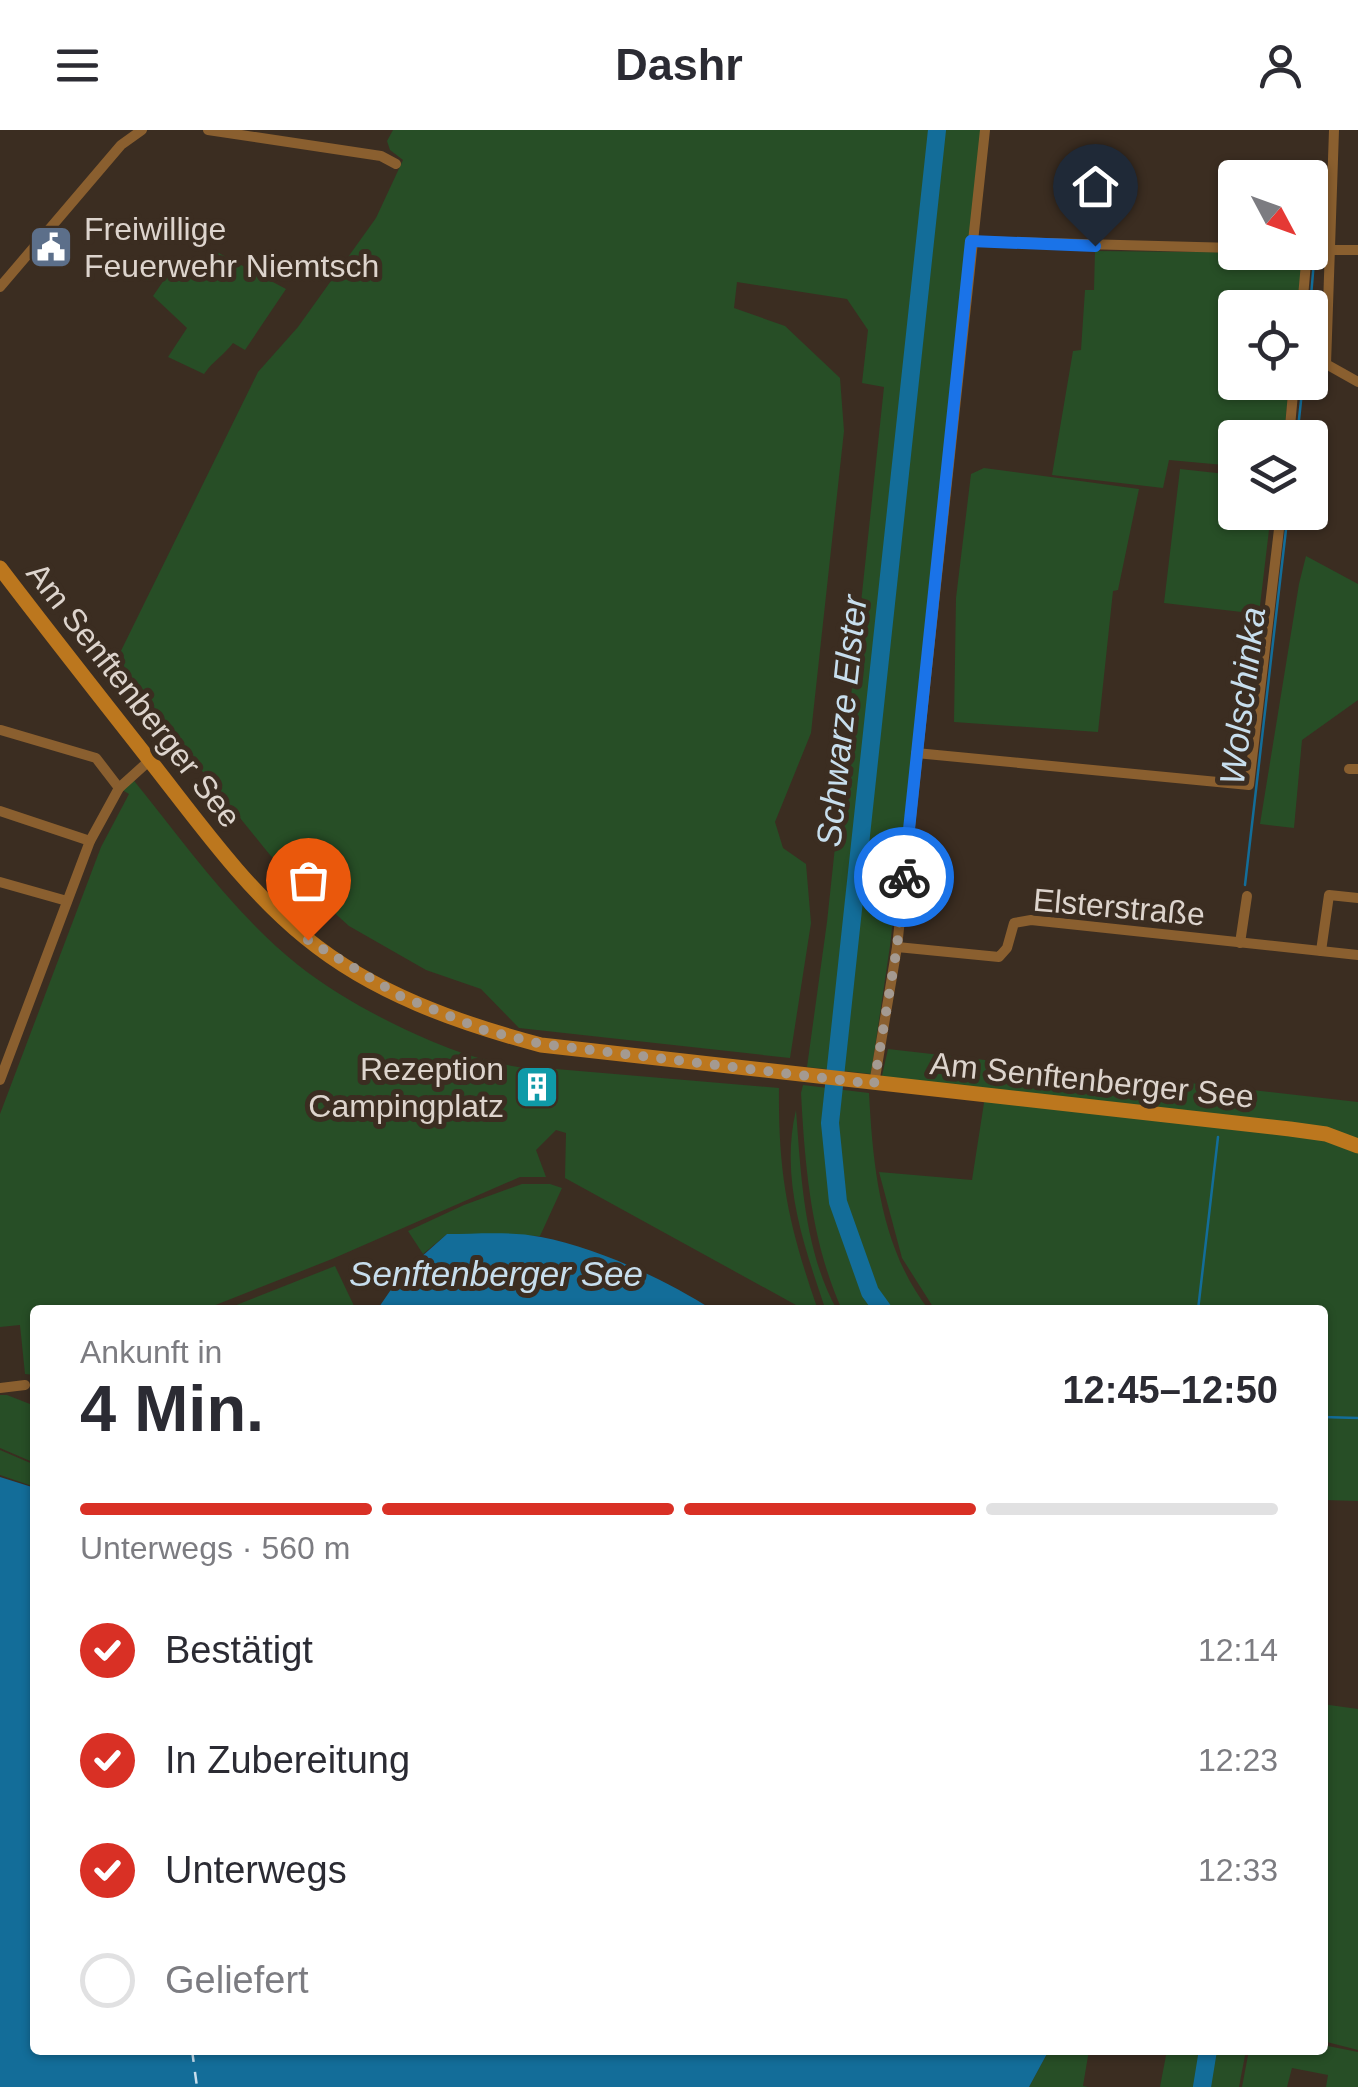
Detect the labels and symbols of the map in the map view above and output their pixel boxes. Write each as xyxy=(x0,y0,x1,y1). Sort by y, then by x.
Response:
pin xyxy=(1053,144,1138,247)
north arrow xyxy=(1218,160,1328,270)
place label: Freiwillige Feuerwehr Niemtsch xyxy=(84,211,379,284)
public building icon: Freiwillige Feuerwehr Niemtsch xyxy=(28,224,74,270)
street label: Am Senftenberger See xyxy=(20,556,248,834)
water label: Schwarze Elster xyxy=(808,592,874,849)
water label: Wolschinka xyxy=(1212,605,1272,787)
courier xyxy=(854,827,954,927)
pin xyxy=(266,838,351,941)
street label: Elsterstraße xyxy=(1032,882,1206,932)
street label: Am Senftenberger See xyxy=(928,1045,1256,1115)
place label: Rezeption Campingplatz xyxy=(308,1051,504,1124)
building icon: Rezeption Campingplatz xyxy=(514,1064,560,1110)
water label: Senftenberger See xyxy=(349,1254,643,1293)

